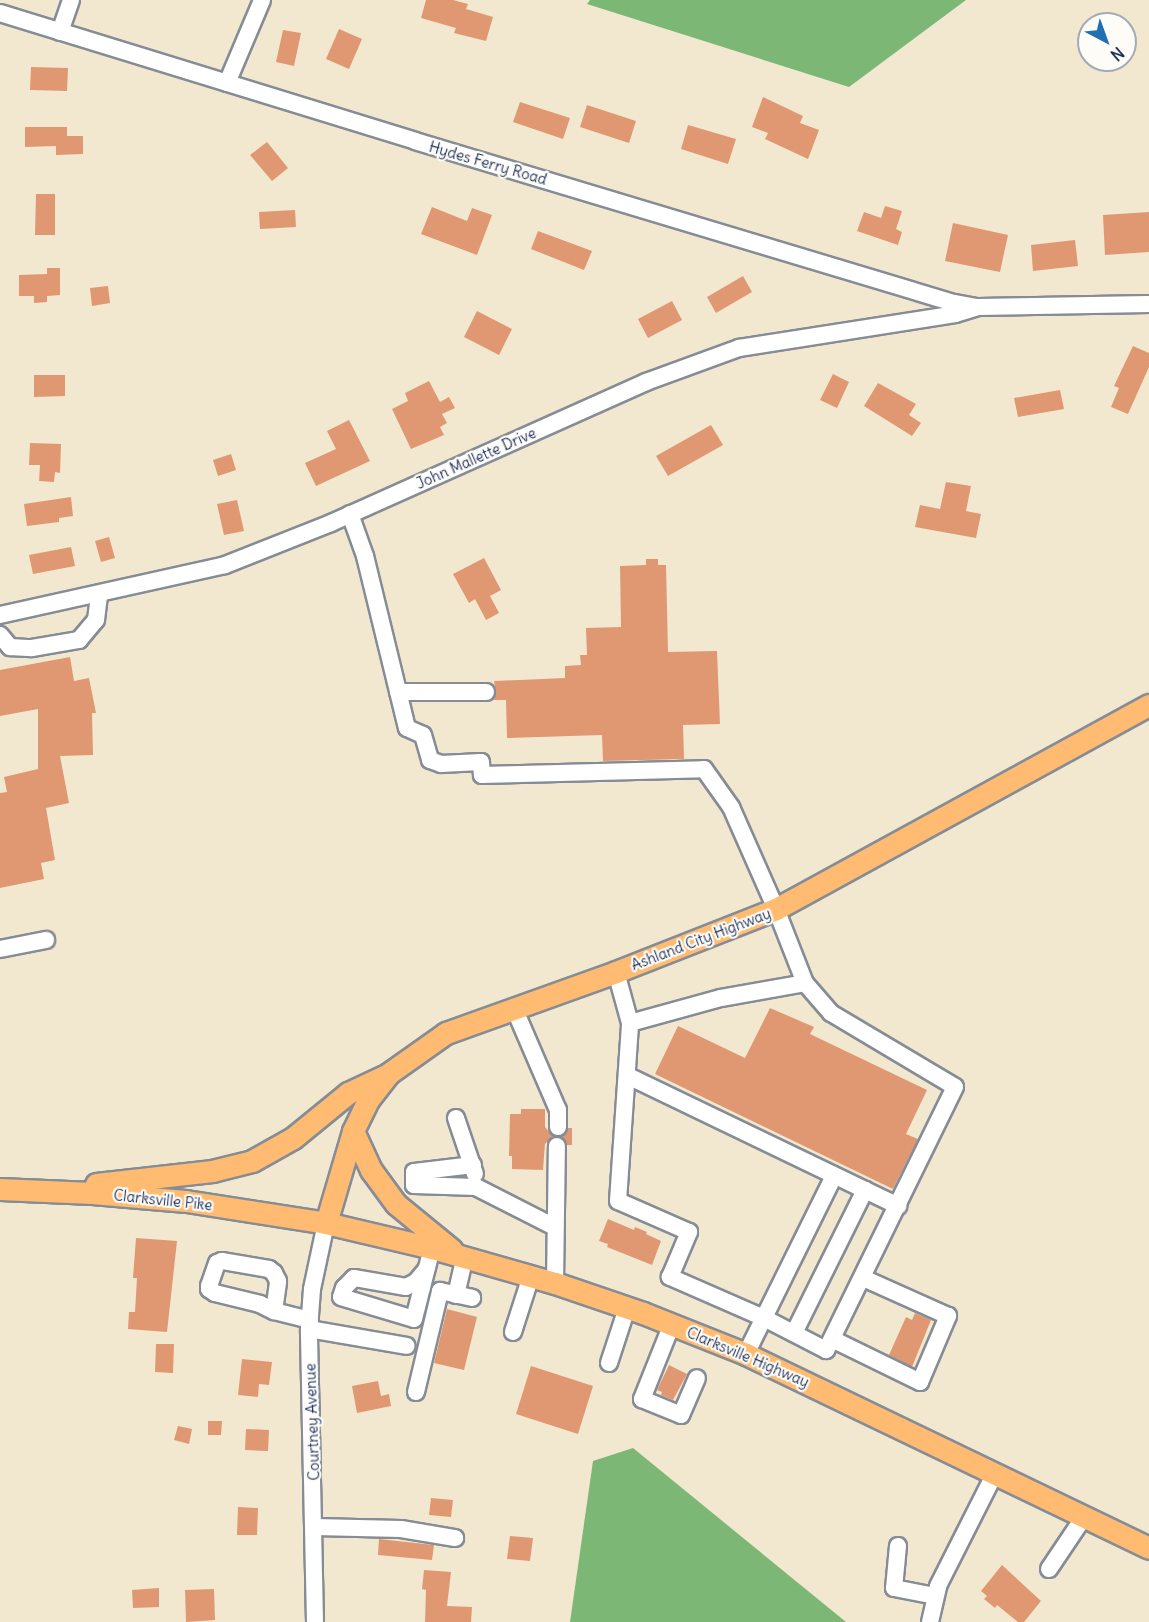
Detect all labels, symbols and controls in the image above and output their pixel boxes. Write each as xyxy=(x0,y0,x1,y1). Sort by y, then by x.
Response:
north arrow xyxy=(1077,12,1137,72)
text: N xyxy=(1107,43,1128,65)
street label: Hydes Ferry Road xyxy=(427,138,549,188)
street label: John Mallette Drive xyxy=(413,423,539,493)
street label: Ashland City Highway xyxy=(629,904,773,974)
street label: Clarksville Pike xyxy=(113,1186,213,1214)
street label: Clarksville Highway xyxy=(684,1323,812,1391)
street label: Courtney Avenue xyxy=(301,1363,323,1481)

